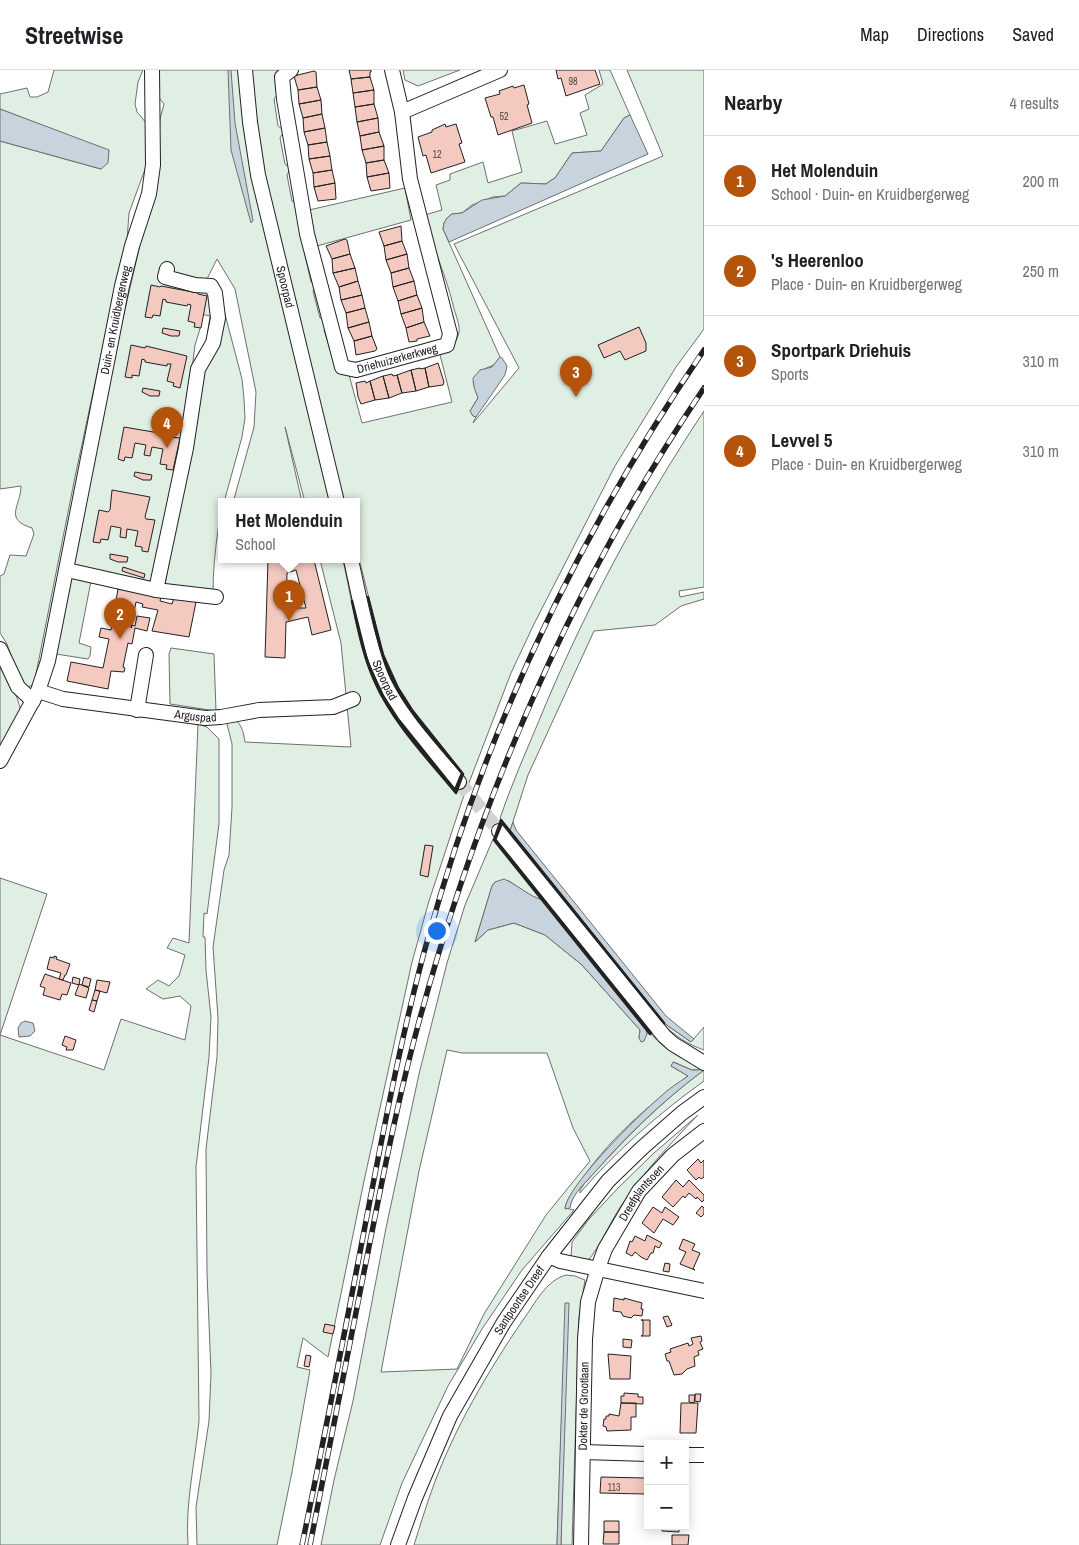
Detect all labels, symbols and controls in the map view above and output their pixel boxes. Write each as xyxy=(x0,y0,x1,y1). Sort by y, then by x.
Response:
text: Streetwise xyxy=(25,19,123,51)
text: Map xyxy=(860,22,889,47)
text: Directions xyxy=(917,22,984,47)
text: Saved xyxy=(1012,22,1054,47)
house number: 98 xyxy=(568,75,578,88)
text: Nearby xyxy=(724,88,782,117)
text: 4 results xyxy=(1009,92,1059,114)
house number: 52 xyxy=(499,110,509,123)
house number: 12 xyxy=(432,148,442,161)
text: Het Molenduin xyxy=(771,157,878,183)
text: 1 xyxy=(736,170,744,192)
text: 200 m xyxy=(1023,170,1059,192)
text: School · Duin- en Kruidbergerweg xyxy=(771,183,969,205)
text: 's Heerenloo xyxy=(771,247,864,273)
text: 2 xyxy=(736,260,744,282)
text: 250 m xyxy=(1023,260,1059,282)
street label: Duin- en Kruidbergerweg xyxy=(97,263,135,376)
street label: Spoorpad xyxy=(272,264,298,310)
text: Place · Duin- en Kruidbergerweg xyxy=(771,273,962,295)
text: Sportpark Driehuis xyxy=(771,337,911,363)
street label: Driehuizerkerkweg xyxy=(355,340,440,377)
text: 3 xyxy=(736,350,744,372)
text: 310 m xyxy=(1023,350,1059,372)
pin: 3 xyxy=(560,356,592,397)
text: Sports xyxy=(771,363,809,385)
pin: 4 xyxy=(151,407,183,448)
text: Levvel 5 xyxy=(771,427,833,453)
text: 4 xyxy=(736,440,744,462)
text: 310 m xyxy=(1023,440,1059,462)
text: Place · Duin- en Kruidbergerweg xyxy=(771,453,962,475)
popup xyxy=(218,498,360,563)
text: Het Molenduin xyxy=(235,507,343,533)
text: School xyxy=(235,533,275,555)
pin: 1 xyxy=(273,580,305,621)
pin: 2 xyxy=(104,598,136,639)
street label: Spoorpad xyxy=(369,658,401,703)
street label: Arguspad xyxy=(173,706,217,726)
your location xyxy=(424,918,450,944)
street label: Dreefplantsoen xyxy=(615,1161,668,1224)
street label: Santpoortse Dreef xyxy=(490,1262,548,1338)
street label: Dokter de Grootlaan xyxy=(575,1361,593,1451)
map controls xyxy=(644,1440,689,1530)
button: + xyxy=(644,1440,689,1485)
house number: 113 xyxy=(607,1481,621,1494)
button: − xyxy=(644,1485,689,1530)

